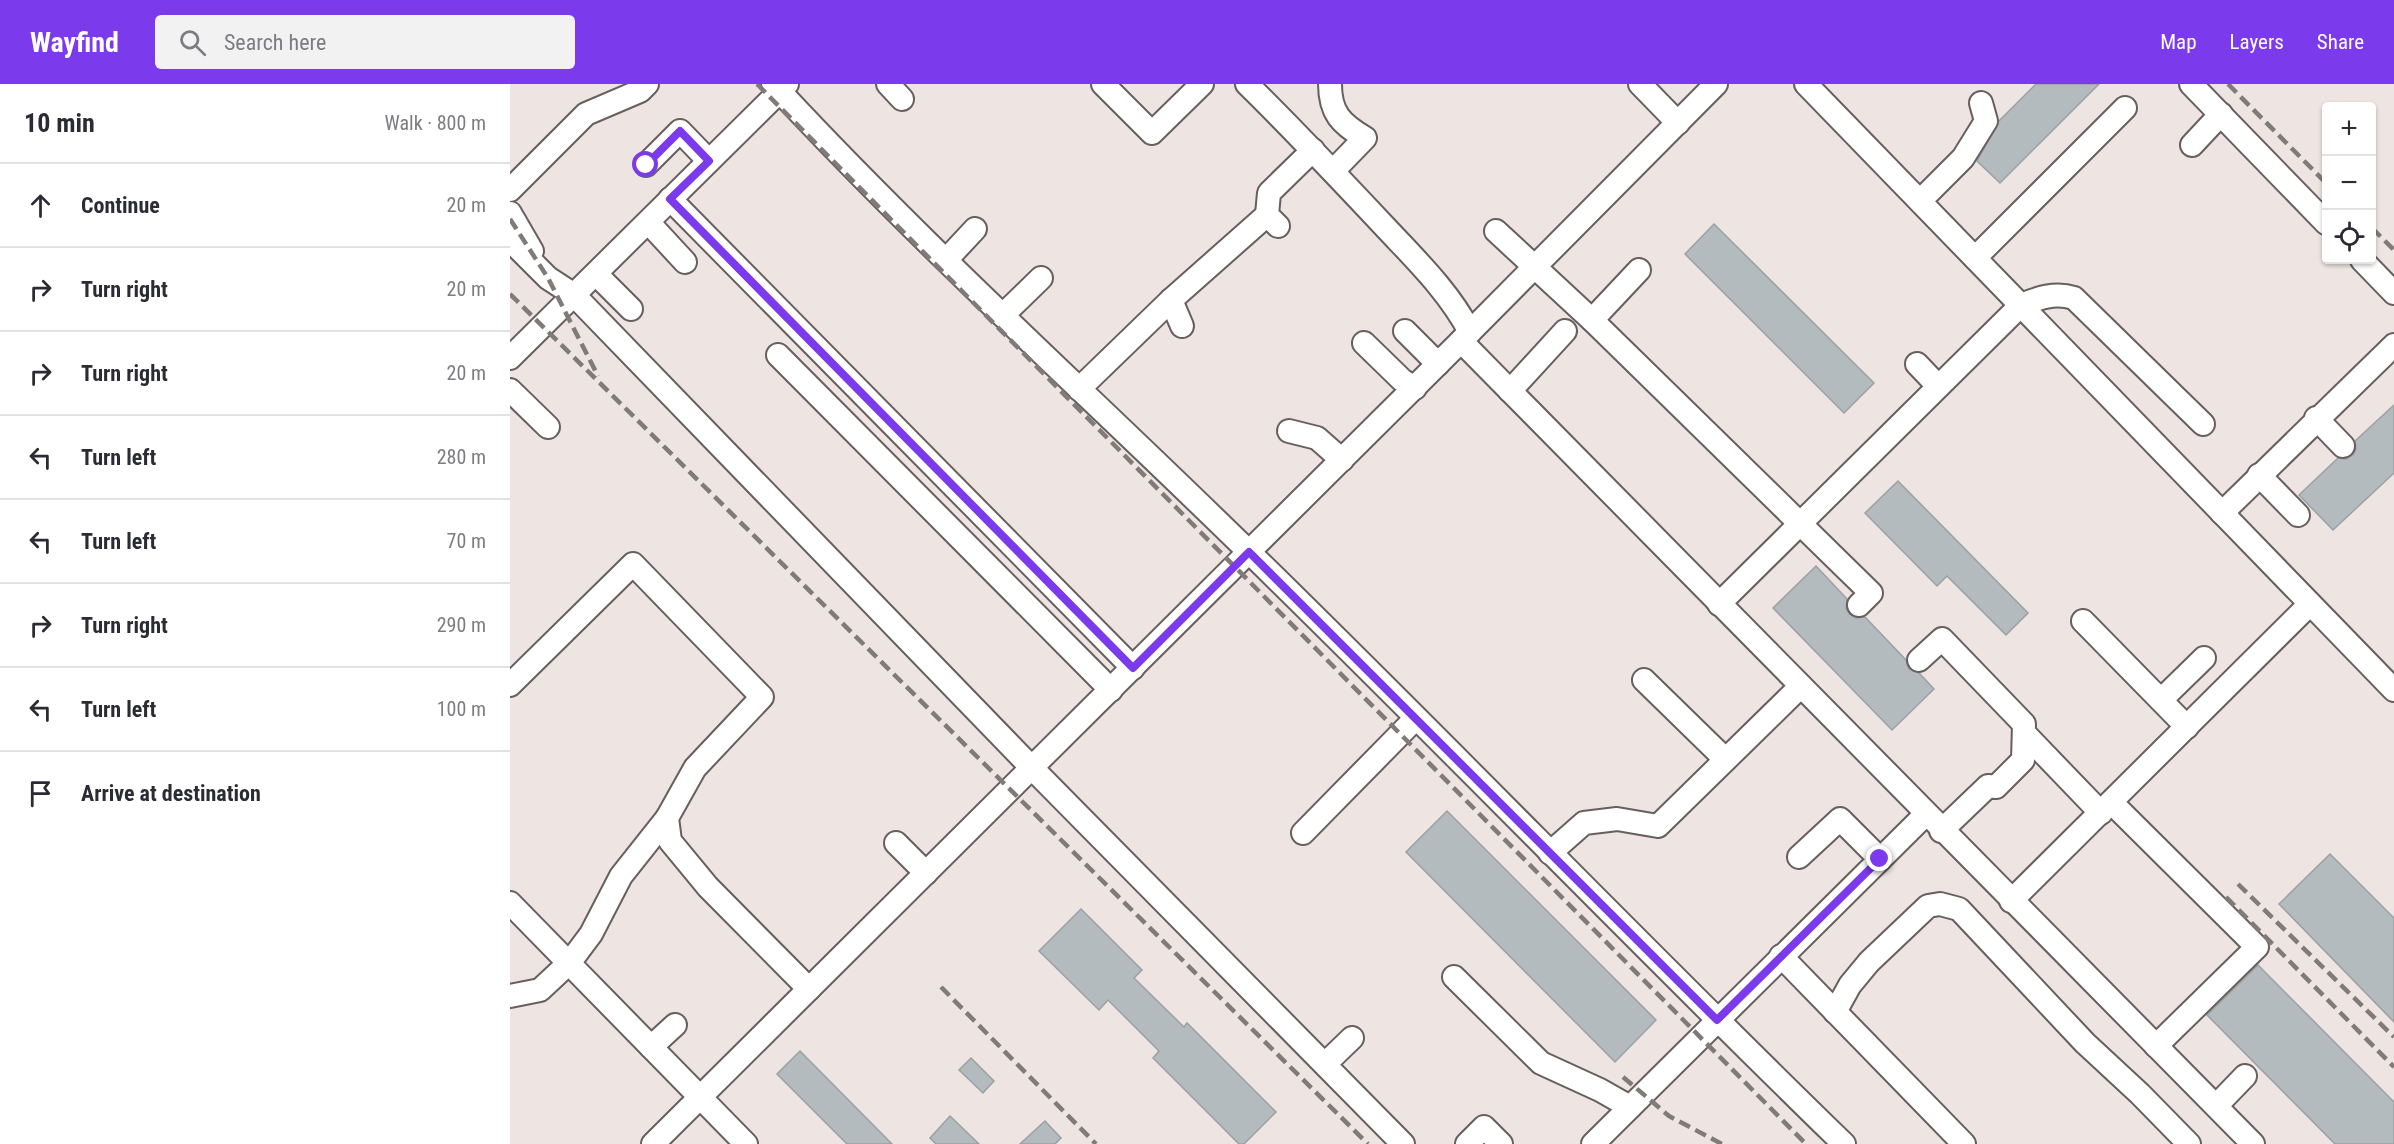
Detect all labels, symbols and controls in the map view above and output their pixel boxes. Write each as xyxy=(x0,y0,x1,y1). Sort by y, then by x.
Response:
search box xyxy=(155,15,575,69)
text: Wayfind xyxy=(30,26,119,59)
icon: search xyxy=(176,26,209,59)
text: Search here xyxy=(224,30,326,55)
text: Map xyxy=(2160,30,2197,54)
text: Layers xyxy=(2230,30,2284,54)
text: Share xyxy=(2317,30,2364,54)
map controls xyxy=(2322,102,2376,264)
button: + xyxy=(2322,102,2376,156)
text: 10 min xyxy=(24,108,95,138)
text: Walk · 800 m xyxy=(385,111,486,135)
route start xyxy=(632,151,658,177)
button: − xyxy=(2322,156,2376,210)
icon: ahead xyxy=(24,189,57,222)
text: Continue xyxy=(81,193,160,218)
text: 20 m xyxy=(447,193,486,217)
button: locate xyxy=(2322,210,2376,264)
icon: right xyxy=(24,273,57,306)
text: Turn right xyxy=(81,277,168,302)
text: 20 m xyxy=(447,277,486,301)
icon: right xyxy=(24,357,57,390)
text: Turn right xyxy=(81,361,168,386)
text: 20 m xyxy=(447,361,486,385)
icon: left xyxy=(24,441,57,474)
text: Turn left xyxy=(81,445,156,470)
text: 280 m xyxy=(437,445,486,469)
icon: left xyxy=(24,525,57,558)
text: Turn left xyxy=(81,529,156,554)
text: 70 m xyxy=(447,529,486,553)
icon: right xyxy=(24,609,57,642)
text: Turn right xyxy=(81,613,168,638)
text: 290 m xyxy=(437,613,486,637)
icon: left xyxy=(24,693,57,726)
text: Turn left xyxy=(81,697,156,722)
text: 100 m xyxy=(437,697,486,721)
icon: arrive xyxy=(24,777,57,810)
text: Arrive at destination xyxy=(81,781,261,806)
route end xyxy=(1866,845,1892,871)

